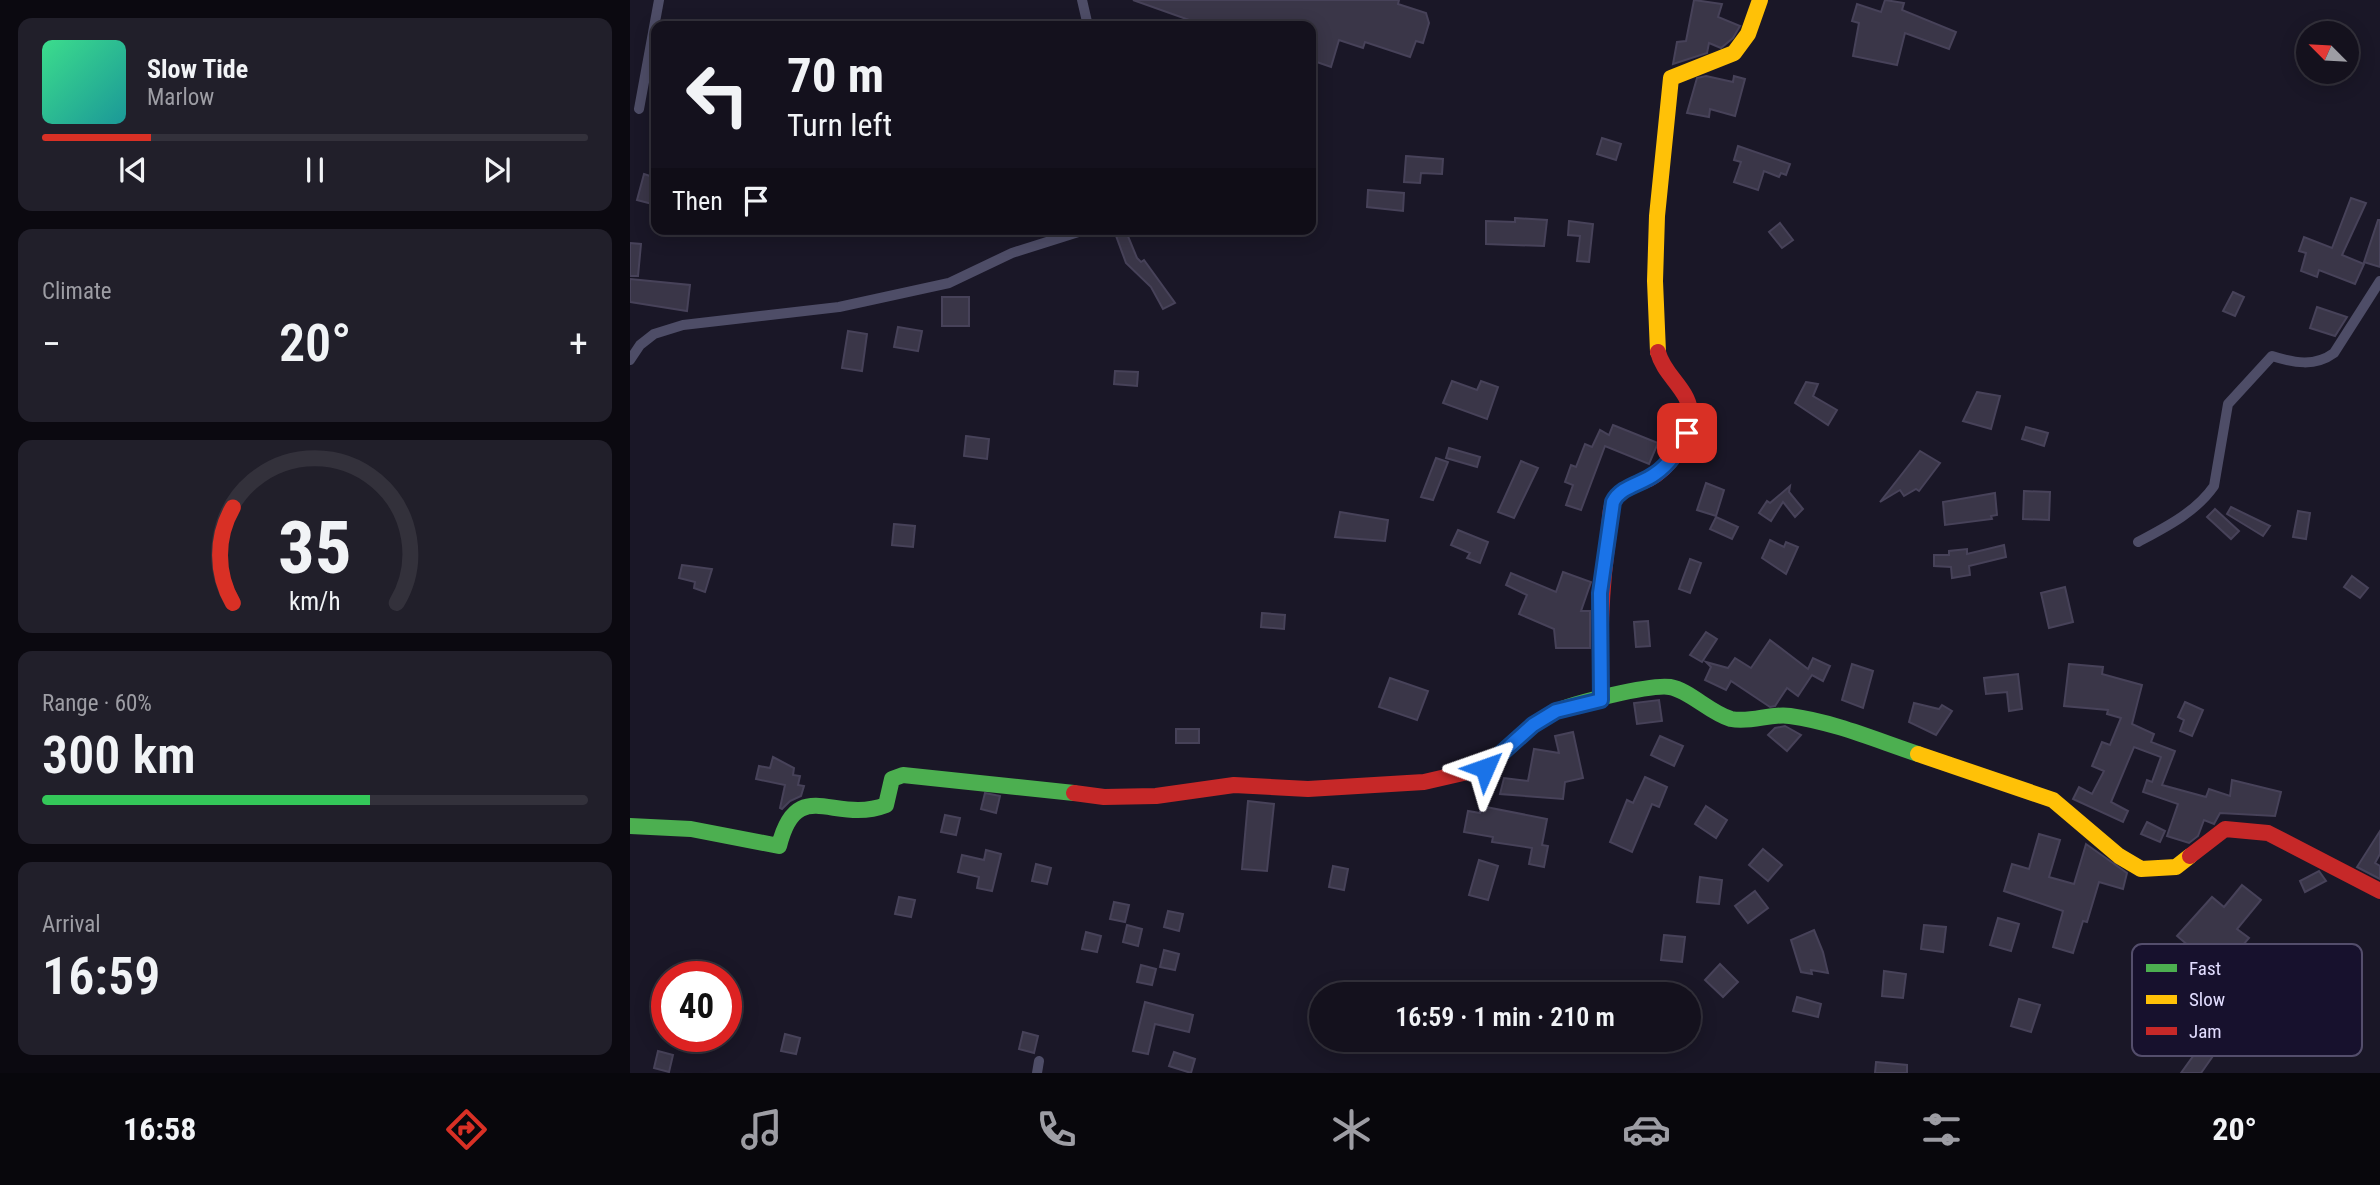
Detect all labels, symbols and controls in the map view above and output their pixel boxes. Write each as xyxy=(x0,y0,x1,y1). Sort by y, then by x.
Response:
north arrow xyxy=(2296,21,2359,84)
map controls xyxy=(2296,21,2359,84)
text: 70 m xyxy=(787,47,884,104)
icon: left xyxy=(672,49,763,140)
text: Slow Tide xyxy=(147,54,248,84)
text: Marlow xyxy=(147,84,214,111)
text: Turn left xyxy=(787,106,892,144)
icon: previous xyxy=(114,151,152,189)
icon: pause xyxy=(296,151,334,189)
icon: next xyxy=(478,151,516,189)
icon: arrive xyxy=(737,182,775,220)
text: Then xyxy=(672,186,723,216)
text: Climate xyxy=(42,278,112,305)
text: 20° xyxy=(279,313,351,374)
text: − xyxy=(42,322,61,366)
text: + xyxy=(569,322,588,366)
pin xyxy=(1657,403,1717,463)
icon: arrive xyxy=(1668,414,1706,452)
text: 35 xyxy=(278,505,352,591)
text: km/h xyxy=(289,586,341,615)
text: Range · 60% xyxy=(42,690,152,717)
text: 300 km xyxy=(42,725,196,786)
position arrow xyxy=(1448,731,1522,805)
text: Arrival xyxy=(42,911,101,938)
legend xyxy=(2132,944,2362,1056)
text: 16:59 xyxy=(42,946,160,1007)
text: Fast xyxy=(2189,957,2221,980)
speed limit sign: 40 xyxy=(651,961,742,1052)
text: Slow xyxy=(2189,988,2225,1011)
text: 16:59 · 1 min · 210 m xyxy=(1395,1002,1615,1032)
text: Jam xyxy=(2189,1020,2222,1043)
icon: directions xyxy=(442,1105,491,1154)
icon: music xyxy=(737,1105,786,1154)
icon: phone xyxy=(1032,1105,1081,1154)
icon: climate xyxy=(1327,1105,1376,1154)
icon: car xyxy=(1622,1105,1671,1154)
icon: filters xyxy=(1917,1105,1966,1154)
text: 16:58 xyxy=(123,1110,196,1148)
text: 20° xyxy=(2212,1110,2257,1148)

